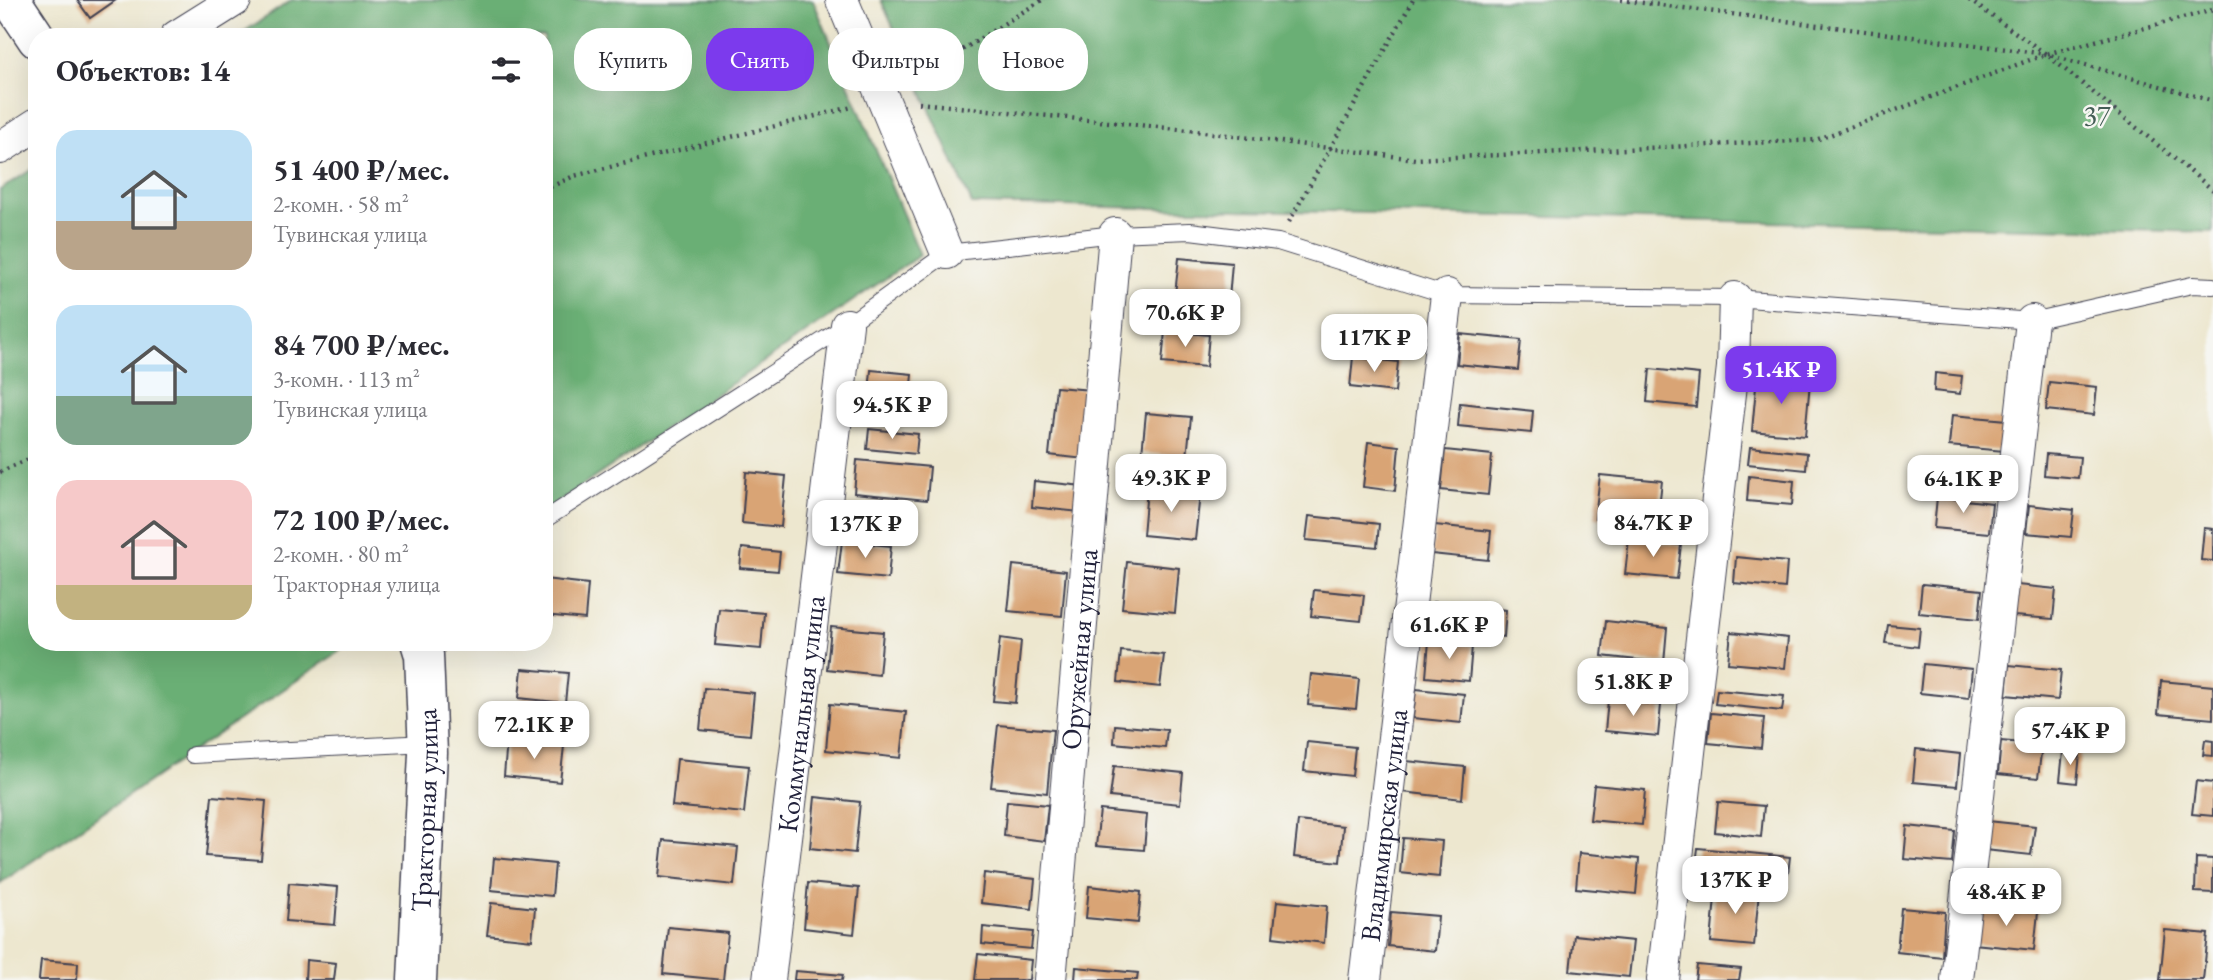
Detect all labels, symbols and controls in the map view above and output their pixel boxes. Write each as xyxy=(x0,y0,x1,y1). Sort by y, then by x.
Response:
chip: Купить xyxy=(574,28,692,91)
chip: Снять xyxy=(706,28,814,91)
chip: Фильтры xyxy=(828,28,964,91)
chip: Новое xyxy=(978,28,1088,91)
text: Объектов: 14 xyxy=(56,51,230,90)
icon: filters xyxy=(487,51,525,89)
park label: 37 xyxy=(2084,97,2111,133)
text: 51 400 ₽/мес. xyxy=(273,150,450,189)
icon: home xyxy=(112,158,196,242)
text: 2-комн. · 58 m² xyxy=(273,189,409,219)
text: Тувинская улица xyxy=(273,219,428,249)
pin: 70.6K ₽ xyxy=(1120,290,1250,349)
text: 70.6K ₽ xyxy=(1145,297,1225,327)
pin: 117K ₽ xyxy=(1317,314,1431,374)
text: 117K ₽ xyxy=(1337,322,1411,352)
text: 84 700 ₽/мес. xyxy=(273,325,450,364)
icon: home xyxy=(112,333,196,417)
pin: 51.4K ₽ xyxy=(1716,346,1846,406)
text: 51.4K ₽ xyxy=(1741,354,1821,384)
text: 3-комн. · 113 m² xyxy=(273,364,420,394)
pin: 94.5K ₽ xyxy=(827,382,957,441)
text: 94.5K ₽ xyxy=(852,389,932,419)
text: Тувинская улица xyxy=(273,394,428,424)
pin: 49.3K ₽ xyxy=(1106,454,1236,514)
pin: 64.1K ₽ xyxy=(1898,456,2028,515)
text: 49.3K ₽ xyxy=(1131,462,1211,492)
text: 64.1K ₽ xyxy=(1923,463,2003,493)
text: 72 100 ₽/мес. xyxy=(273,500,450,539)
pin: 137K ₽ xyxy=(808,500,922,560)
pin: 84.7K ₽ xyxy=(1588,500,1718,559)
text: 84.7K ₽ xyxy=(1613,507,1693,537)
icon: home xyxy=(112,508,196,592)
text: 137K ₽ xyxy=(828,508,902,538)
text: 2-комн. · 80 m² xyxy=(273,539,409,569)
street label: Оружейная улица xyxy=(1052,546,1106,751)
text: Тракторная улица xyxy=(273,569,440,599)
street label: Коммунальная улица xyxy=(769,593,833,834)
pin: 61.6K ₽ xyxy=(1384,602,1514,661)
text: 61.6K ₽ xyxy=(1409,609,1489,639)
pin: 51.8K ₽ xyxy=(1568,658,1698,718)
text: 51.8K ₽ xyxy=(1593,666,1673,696)
pin: 72.1K ₽ xyxy=(469,702,599,761)
street label: Владимирская улица xyxy=(1352,706,1415,944)
street label: Тракторная улица xyxy=(402,707,446,913)
pin: 57.4K ₽ xyxy=(2005,708,2135,767)
text: 72.1K ₽ xyxy=(494,709,574,739)
text: 57.4K ₽ xyxy=(2030,715,2110,745)
pin: 137K ₽ xyxy=(1678,856,1792,916)
text: 137K ₽ xyxy=(1698,864,1772,894)
pin: 48.4K ₽ xyxy=(1941,869,2071,928)
text: 48.4K ₽ xyxy=(1966,876,2046,906)

